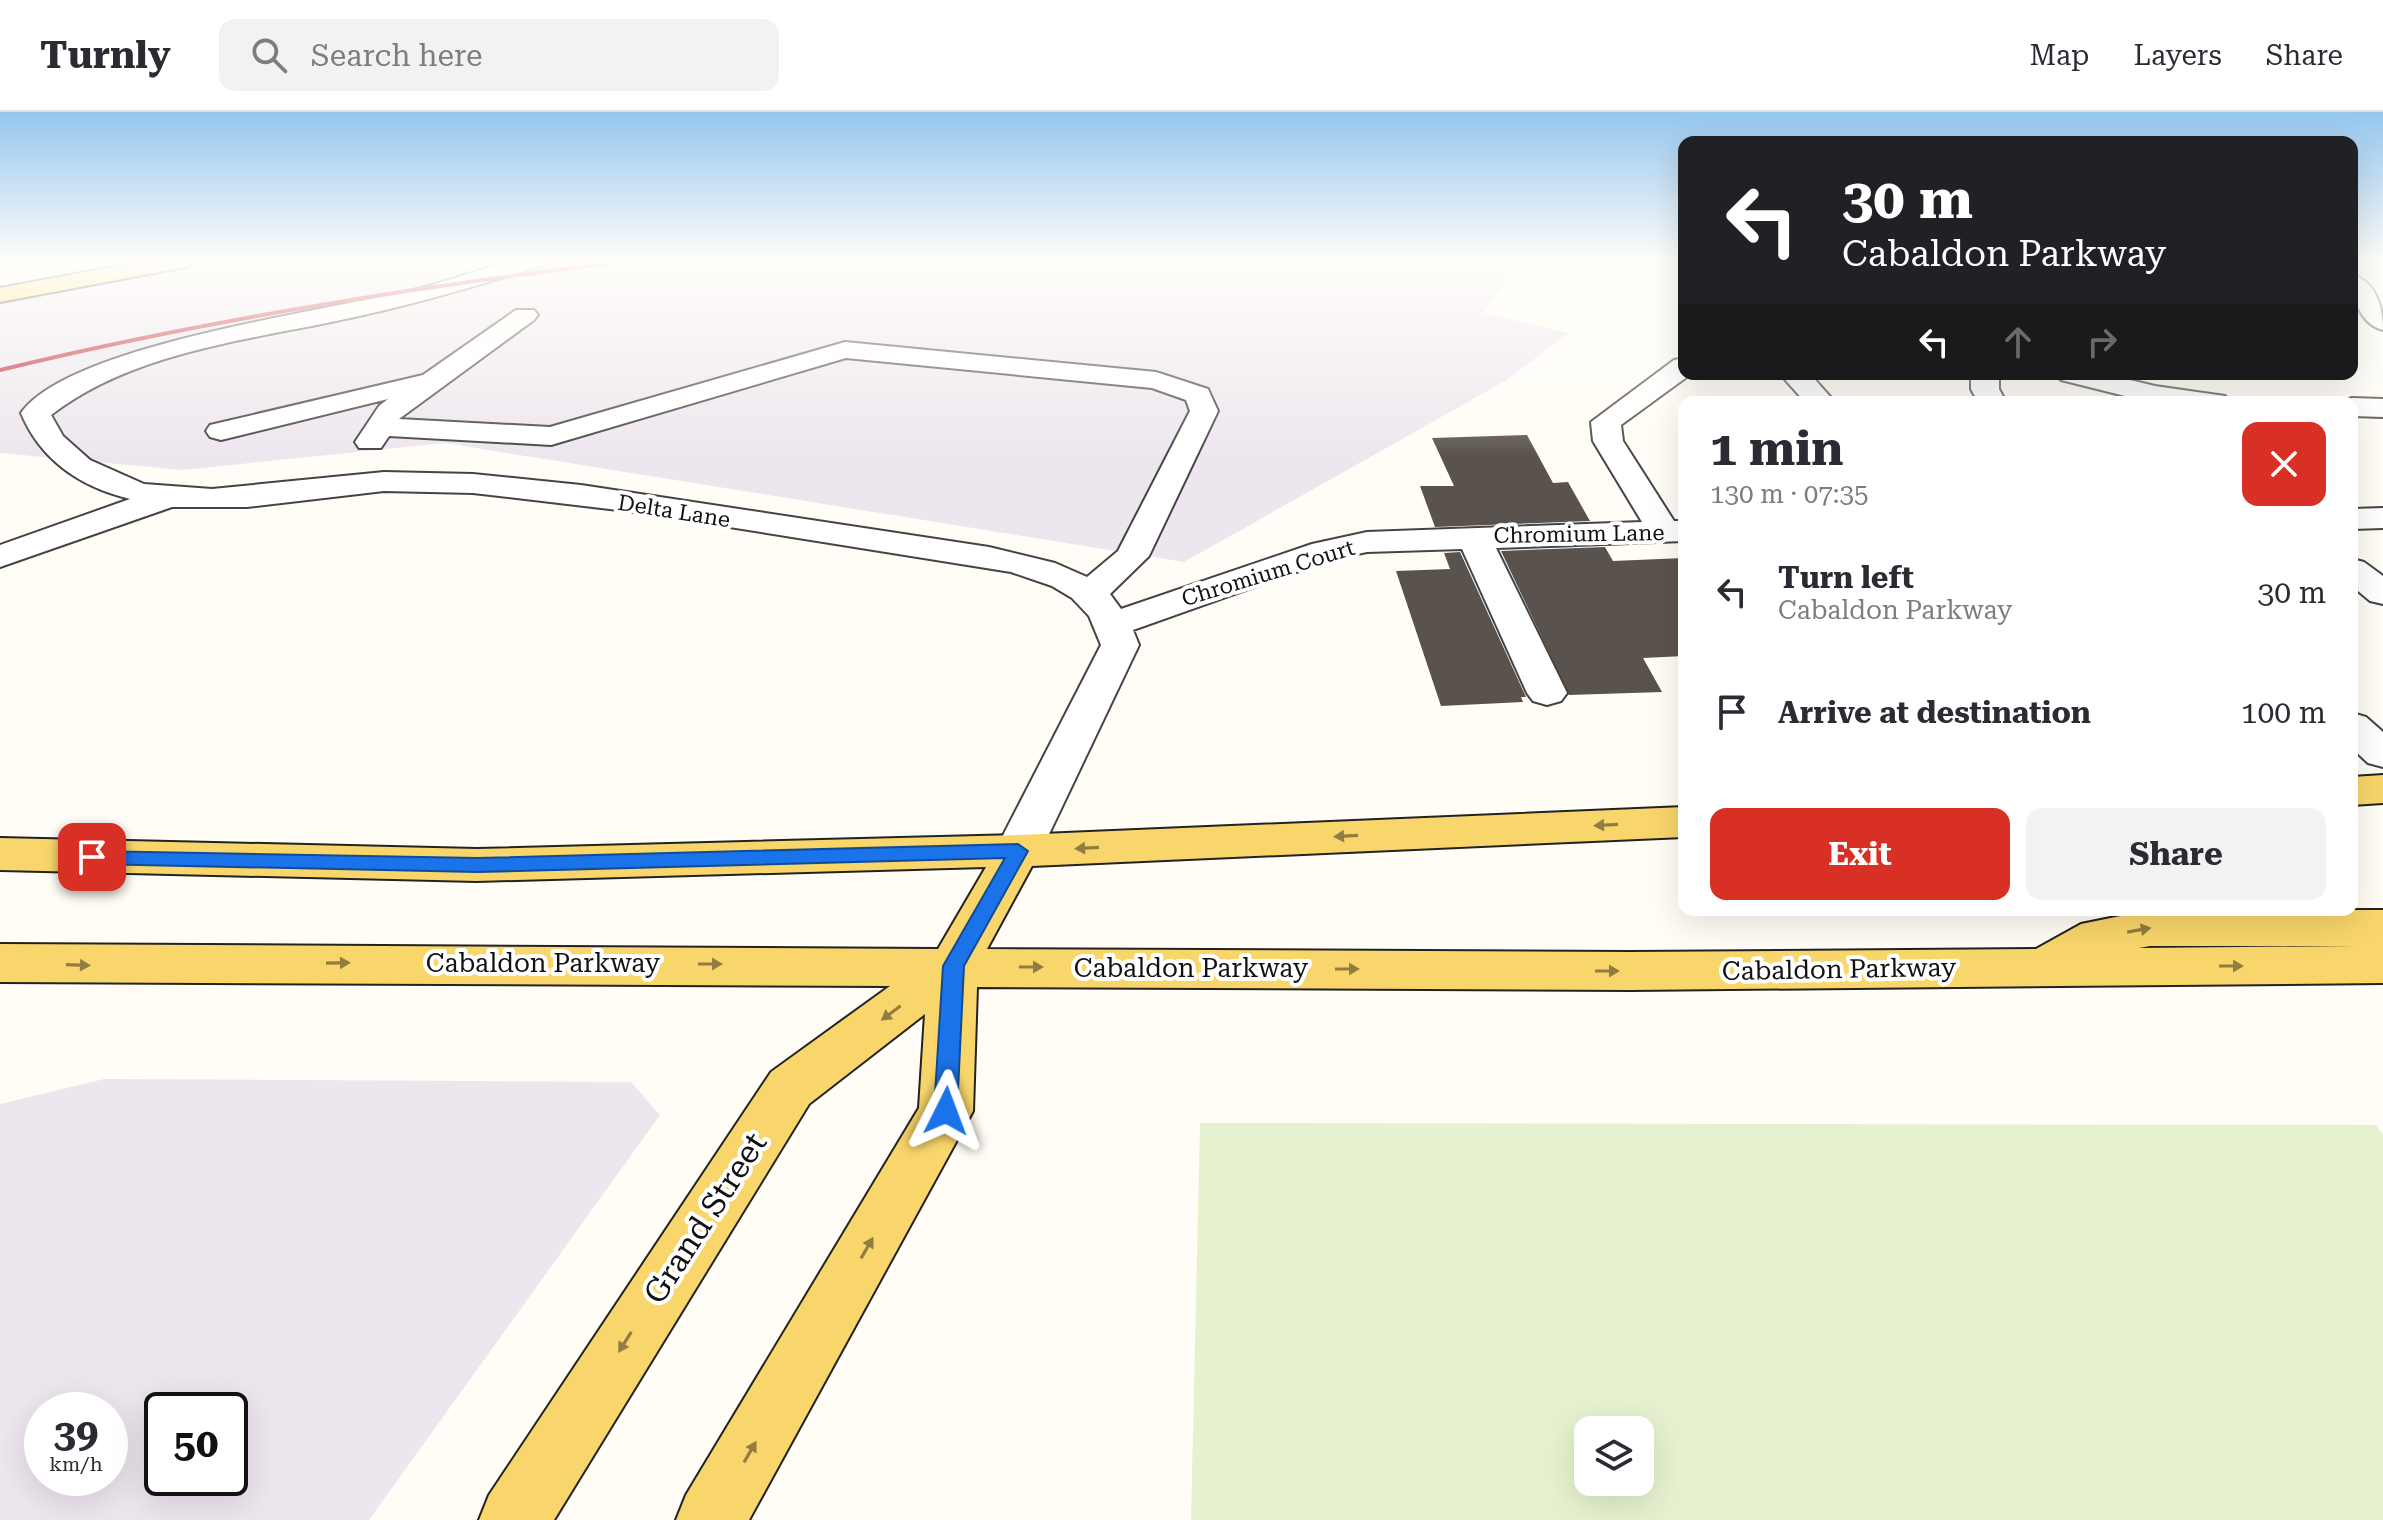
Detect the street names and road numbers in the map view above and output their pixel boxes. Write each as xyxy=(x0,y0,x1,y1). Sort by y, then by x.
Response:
street label: Delta Lane xyxy=(616,490,732,532)
street label: Chromium Lane xyxy=(1493,520,1665,548)
street label: Chromium Court xyxy=(1179,535,1357,611)
street label: Cabaldon Parkway xyxy=(426,948,661,978)
street label: Cabaldon Parkway xyxy=(1722,952,1957,986)
street label: Cabaldon Parkway xyxy=(1074,953,1309,983)
street label: Grand Street xyxy=(636,1125,774,1311)

